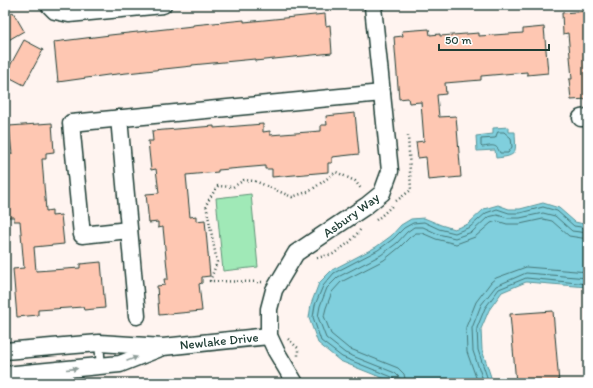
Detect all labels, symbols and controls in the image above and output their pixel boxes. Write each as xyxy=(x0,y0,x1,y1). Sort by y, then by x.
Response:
scale bar xyxy=(439,26,549,52)
text: 50 m xyxy=(445,33,471,47)
street label: Asbury Way xyxy=(320,190,382,240)
street label: Newlake Drive xyxy=(179,329,259,353)
one-way arrow xyxy=(127,356,139,362)
one-way arrow xyxy=(66,366,78,373)

